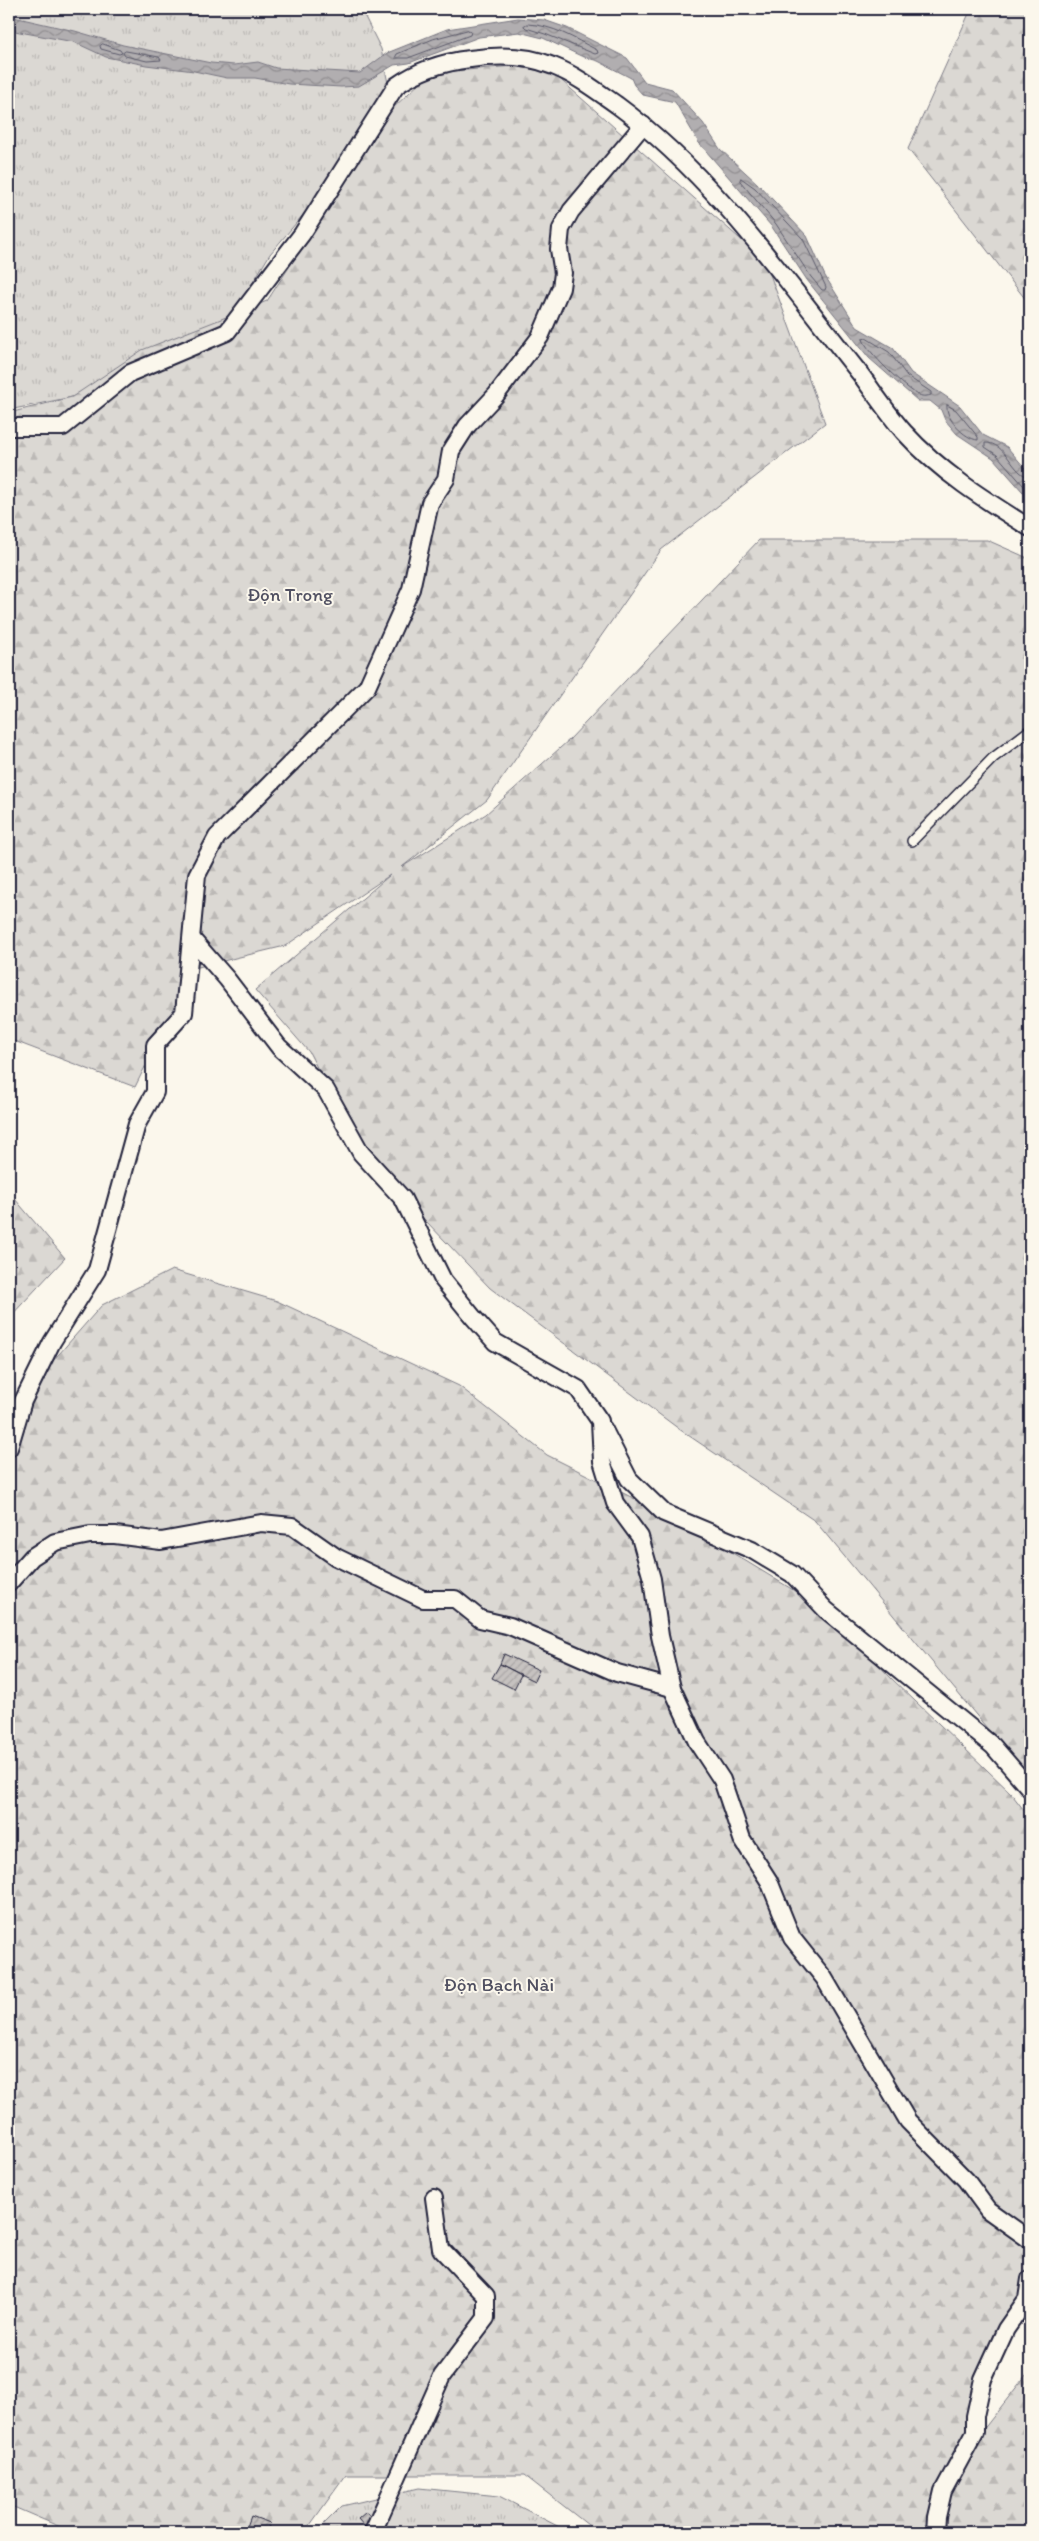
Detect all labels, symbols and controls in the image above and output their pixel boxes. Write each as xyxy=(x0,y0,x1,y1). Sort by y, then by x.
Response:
park label: Độn Trong xyxy=(247,583,333,606)
park label: Độn Bạch Nài xyxy=(444,1973,554,1996)

